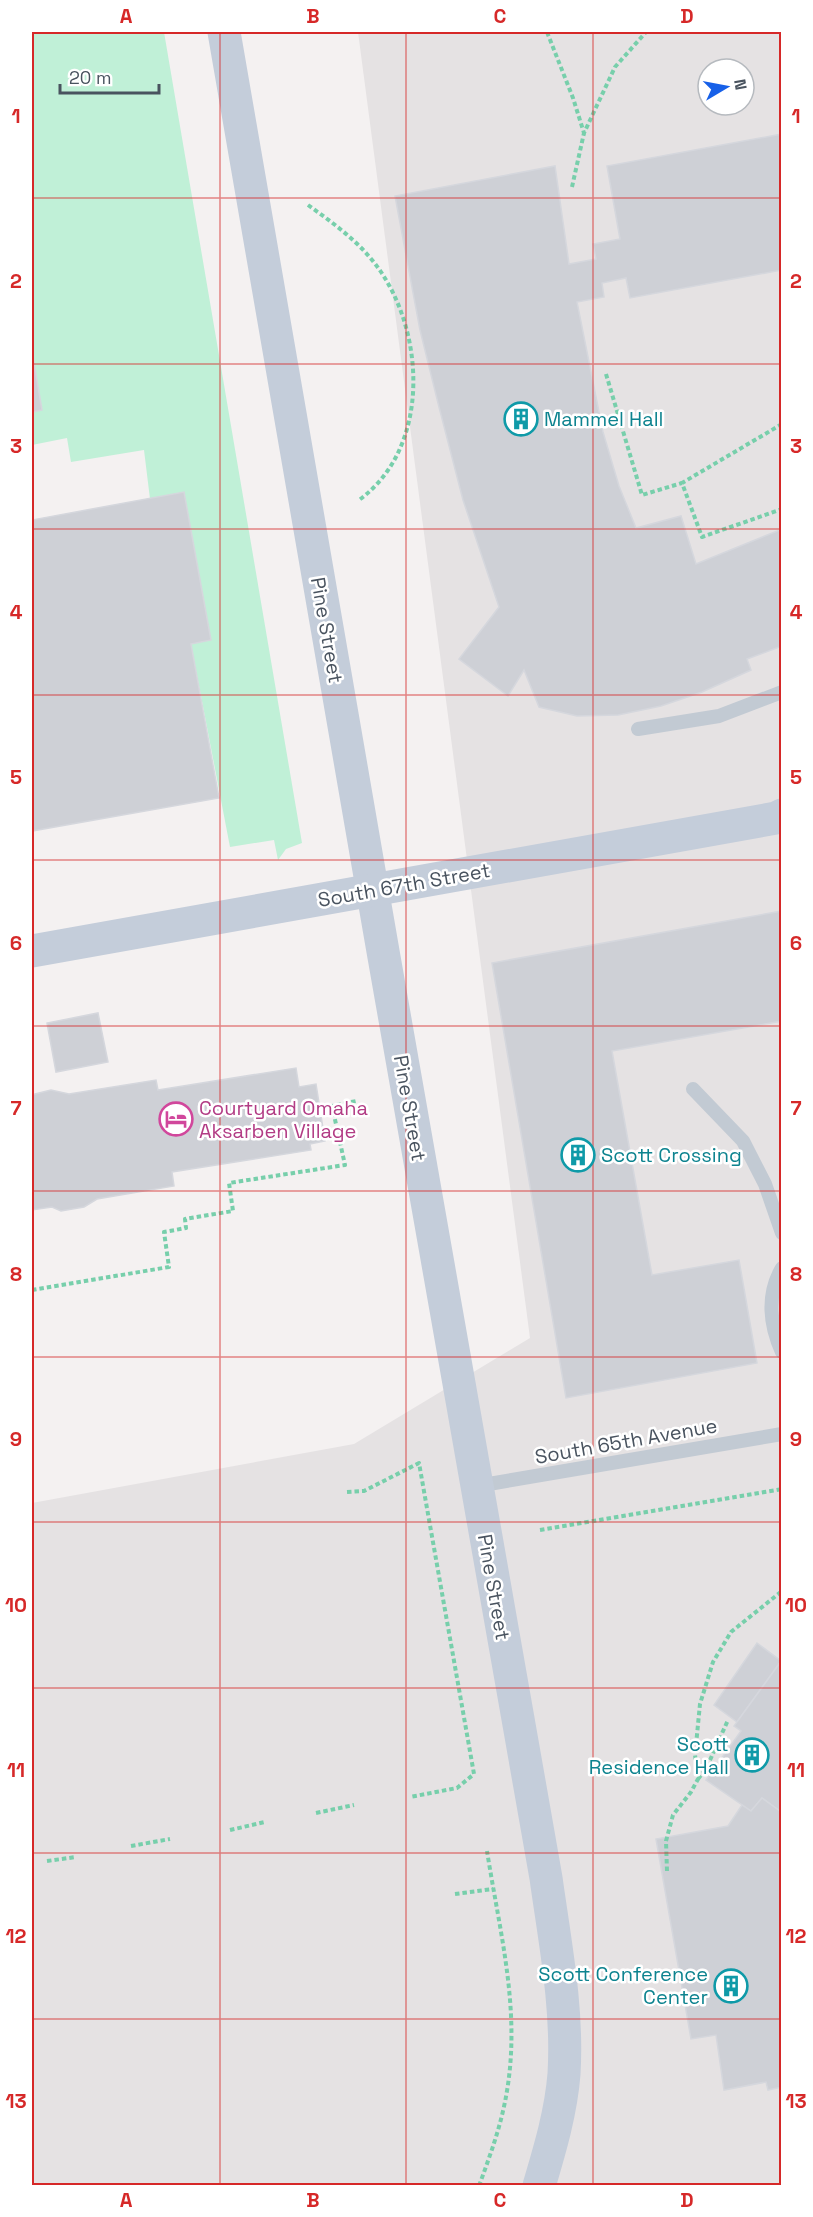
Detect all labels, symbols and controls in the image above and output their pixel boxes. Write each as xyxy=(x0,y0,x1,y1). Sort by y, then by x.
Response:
text: A xyxy=(120,3,133,29)
text: B xyxy=(306,3,320,29)
text: C xyxy=(494,3,507,29)
text: D xyxy=(680,3,694,29)
scale bar xyxy=(60,57,159,95)
north arrow xyxy=(696,57,756,117)
text: 20 m xyxy=(69,66,112,89)
text: N xyxy=(729,77,752,92)
text: 1 xyxy=(11,103,21,129)
text: 1 xyxy=(791,103,801,129)
text: 2 xyxy=(10,268,22,294)
text: 2 xyxy=(790,268,802,294)
building icon: Mammel Hall xyxy=(503,401,539,437)
place label: Mammel Hall xyxy=(544,406,664,432)
text: 3 xyxy=(10,433,22,459)
text: 3 xyxy=(790,433,802,459)
street label: Pine Street xyxy=(305,575,349,685)
text: 4 xyxy=(10,599,23,625)
text: 4 xyxy=(790,599,803,625)
text: 5 xyxy=(10,764,22,790)
text: 5 xyxy=(790,764,802,790)
street label: South 67th Street xyxy=(316,857,492,913)
text: 6 xyxy=(10,930,22,956)
text: 6 xyxy=(790,930,802,956)
street label: Pine Street xyxy=(388,1053,432,1163)
text: 7 xyxy=(10,1095,22,1121)
place label: Courtyard Omaha Aksarben Village xyxy=(199,1095,368,1144)
text: 7 xyxy=(790,1095,802,1121)
hotel icon: Courtyard Omaha Aksarben Village xyxy=(158,1101,194,1137)
building icon: Scott Crossing xyxy=(560,1137,596,1173)
place label: Scott Crossing xyxy=(601,1142,742,1168)
text: 8 xyxy=(10,1261,22,1287)
text: 8 xyxy=(790,1261,802,1287)
street label: South 65th Avenue xyxy=(533,1412,719,1470)
text: 9 xyxy=(10,1426,22,1452)
text: 9 xyxy=(790,1426,802,1452)
street label: Pine Street xyxy=(472,1532,516,1642)
text: 10 xyxy=(5,1592,27,1618)
text: 10 xyxy=(785,1592,807,1618)
place label: Scott Residence Hall xyxy=(589,1731,729,1780)
building icon: Scott Residence Hall xyxy=(734,1737,770,1773)
text: 11 xyxy=(7,1757,25,1783)
text: 11 xyxy=(787,1757,805,1783)
text: 12 xyxy=(6,1923,27,1949)
text: 12 xyxy=(786,1923,807,1949)
place label: Scott Conference Center xyxy=(538,1961,708,2010)
building icon: Scott Conference Center xyxy=(713,1968,749,2004)
text: 13 xyxy=(5,2088,27,2114)
text: 13 xyxy=(785,2088,807,2114)
text: A xyxy=(120,2187,133,2213)
text: B xyxy=(306,2187,320,2213)
text: C xyxy=(494,2187,507,2213)
text: D xyxy=(680,2187,694,2213)

